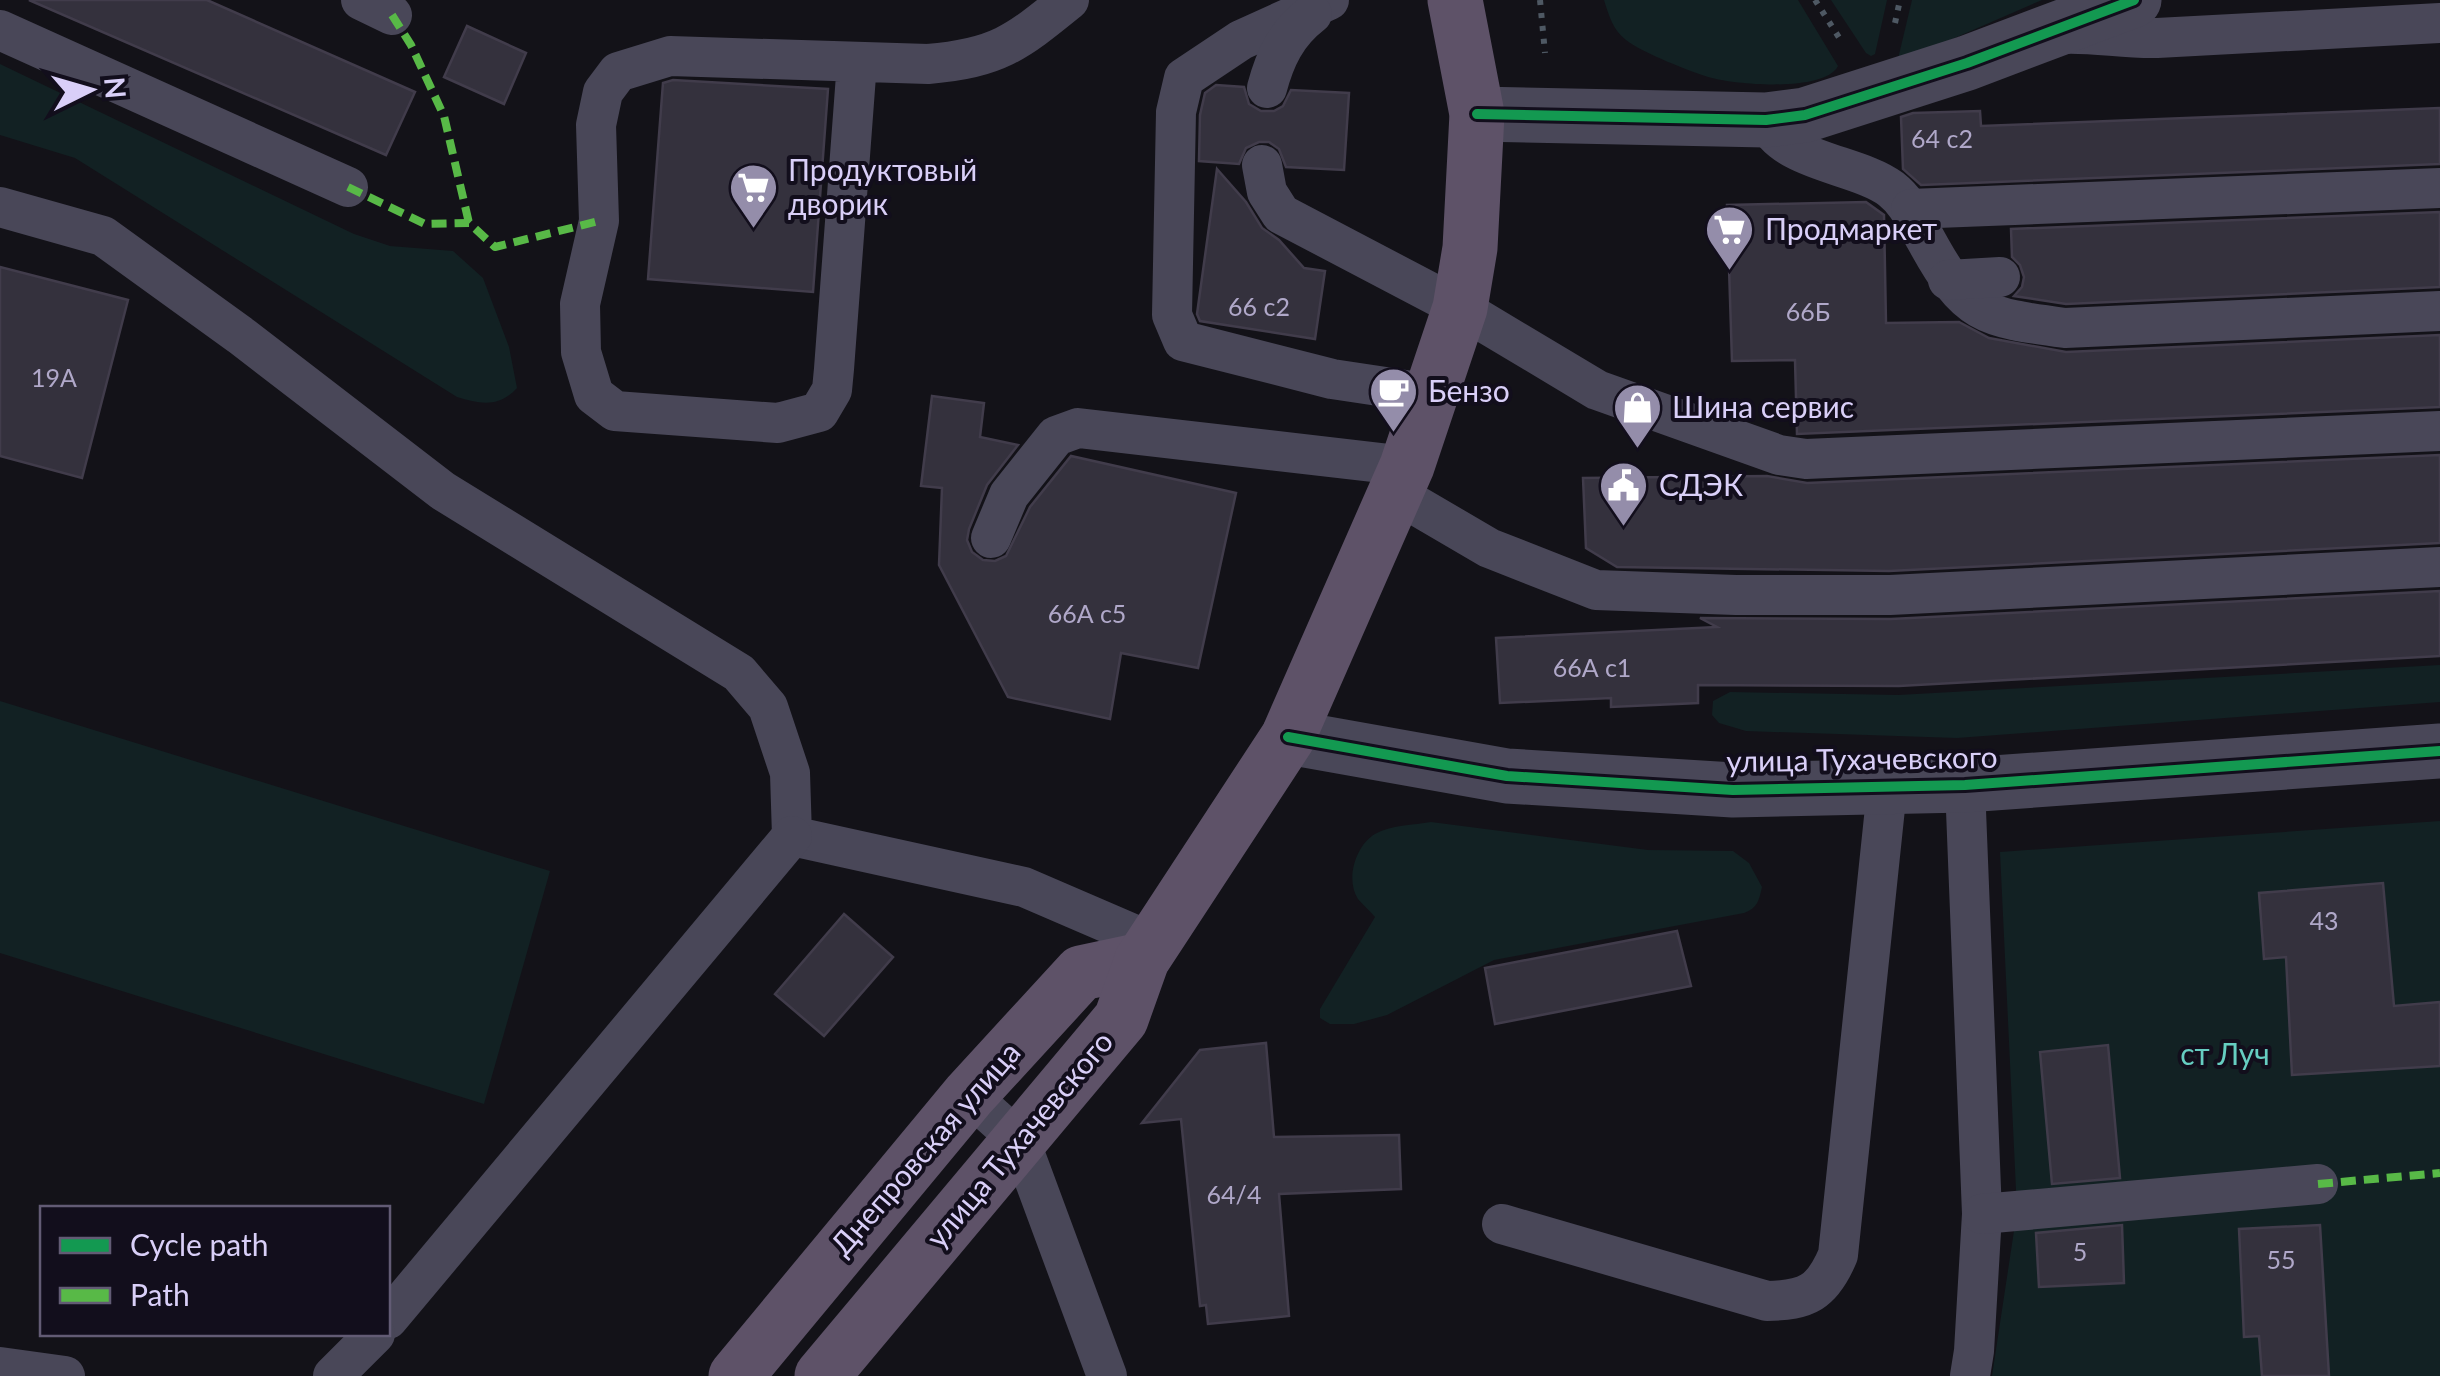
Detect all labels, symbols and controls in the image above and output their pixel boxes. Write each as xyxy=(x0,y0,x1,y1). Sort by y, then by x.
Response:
north arrow xyxy=(40,40,140,140)
text: N xyxy=(98,76,134,100)
house number: 64 с2 xyxy=(1911,123,1973,153)
place label: Продуктовый дворик xyxy=(788,151,977,221)
supermarket icon: Продуктовый дворик xyxy=(727,162,779,230)
supermarket icon: Продмаркет xyxy=(1704,204,1756,272)
place label: Продмаркет xyxy=(1765,210,1937,246)
house number: 66 с2 xyxy=(1228,291,1290,321)
house number: 66Б xyxy=(1786,296,1830,326)
house number: 19А xyxy=(31,362,77,392)
cafe icon: Бензо xyxy=(1367,366,1419,434)
place label: Бензо xyxy=(1428,372,1510,408)
shop icon: Шина сервис xyxy=(1611,382,1663,450)
place label: Шина сервис xyxy=(1672,388,1854,424)
public building icon: СДЭК xyxy=(1598,460,1650,528)
place label: СДЭК xyxy=(1659,466,1743,502)
house number: 66А с5 xyxy=(1048,598,1126,628)
house number: 66А с1 xyxy=(1553,652,1631,682)
street label: улица Тухачевского xyxy=(1726,738,1998,778)
house number: 43 xyxy=(2309,905,2339,935)
street label: улица Тухачевского xyxy=(918,1023,1119,1254)
street label: Днепровская улица xyxy=(822,1034,1027,1262)
park label: ст Луч xyxy=(2180,1035,2270,1071)
house number: 64/4 xyxy=(1207,1179,1261,1209)
legend xyxy=(40,1206,390,1336)
text: Cycle path xyxy=(130,1226,269,1262)
house number: 5 xyxy=(2073,1236,2087,1266)
house number: 55 xyxy=(2266,1244,2296,1274)
text: Path xyxy=(130,1276,190,1312)

